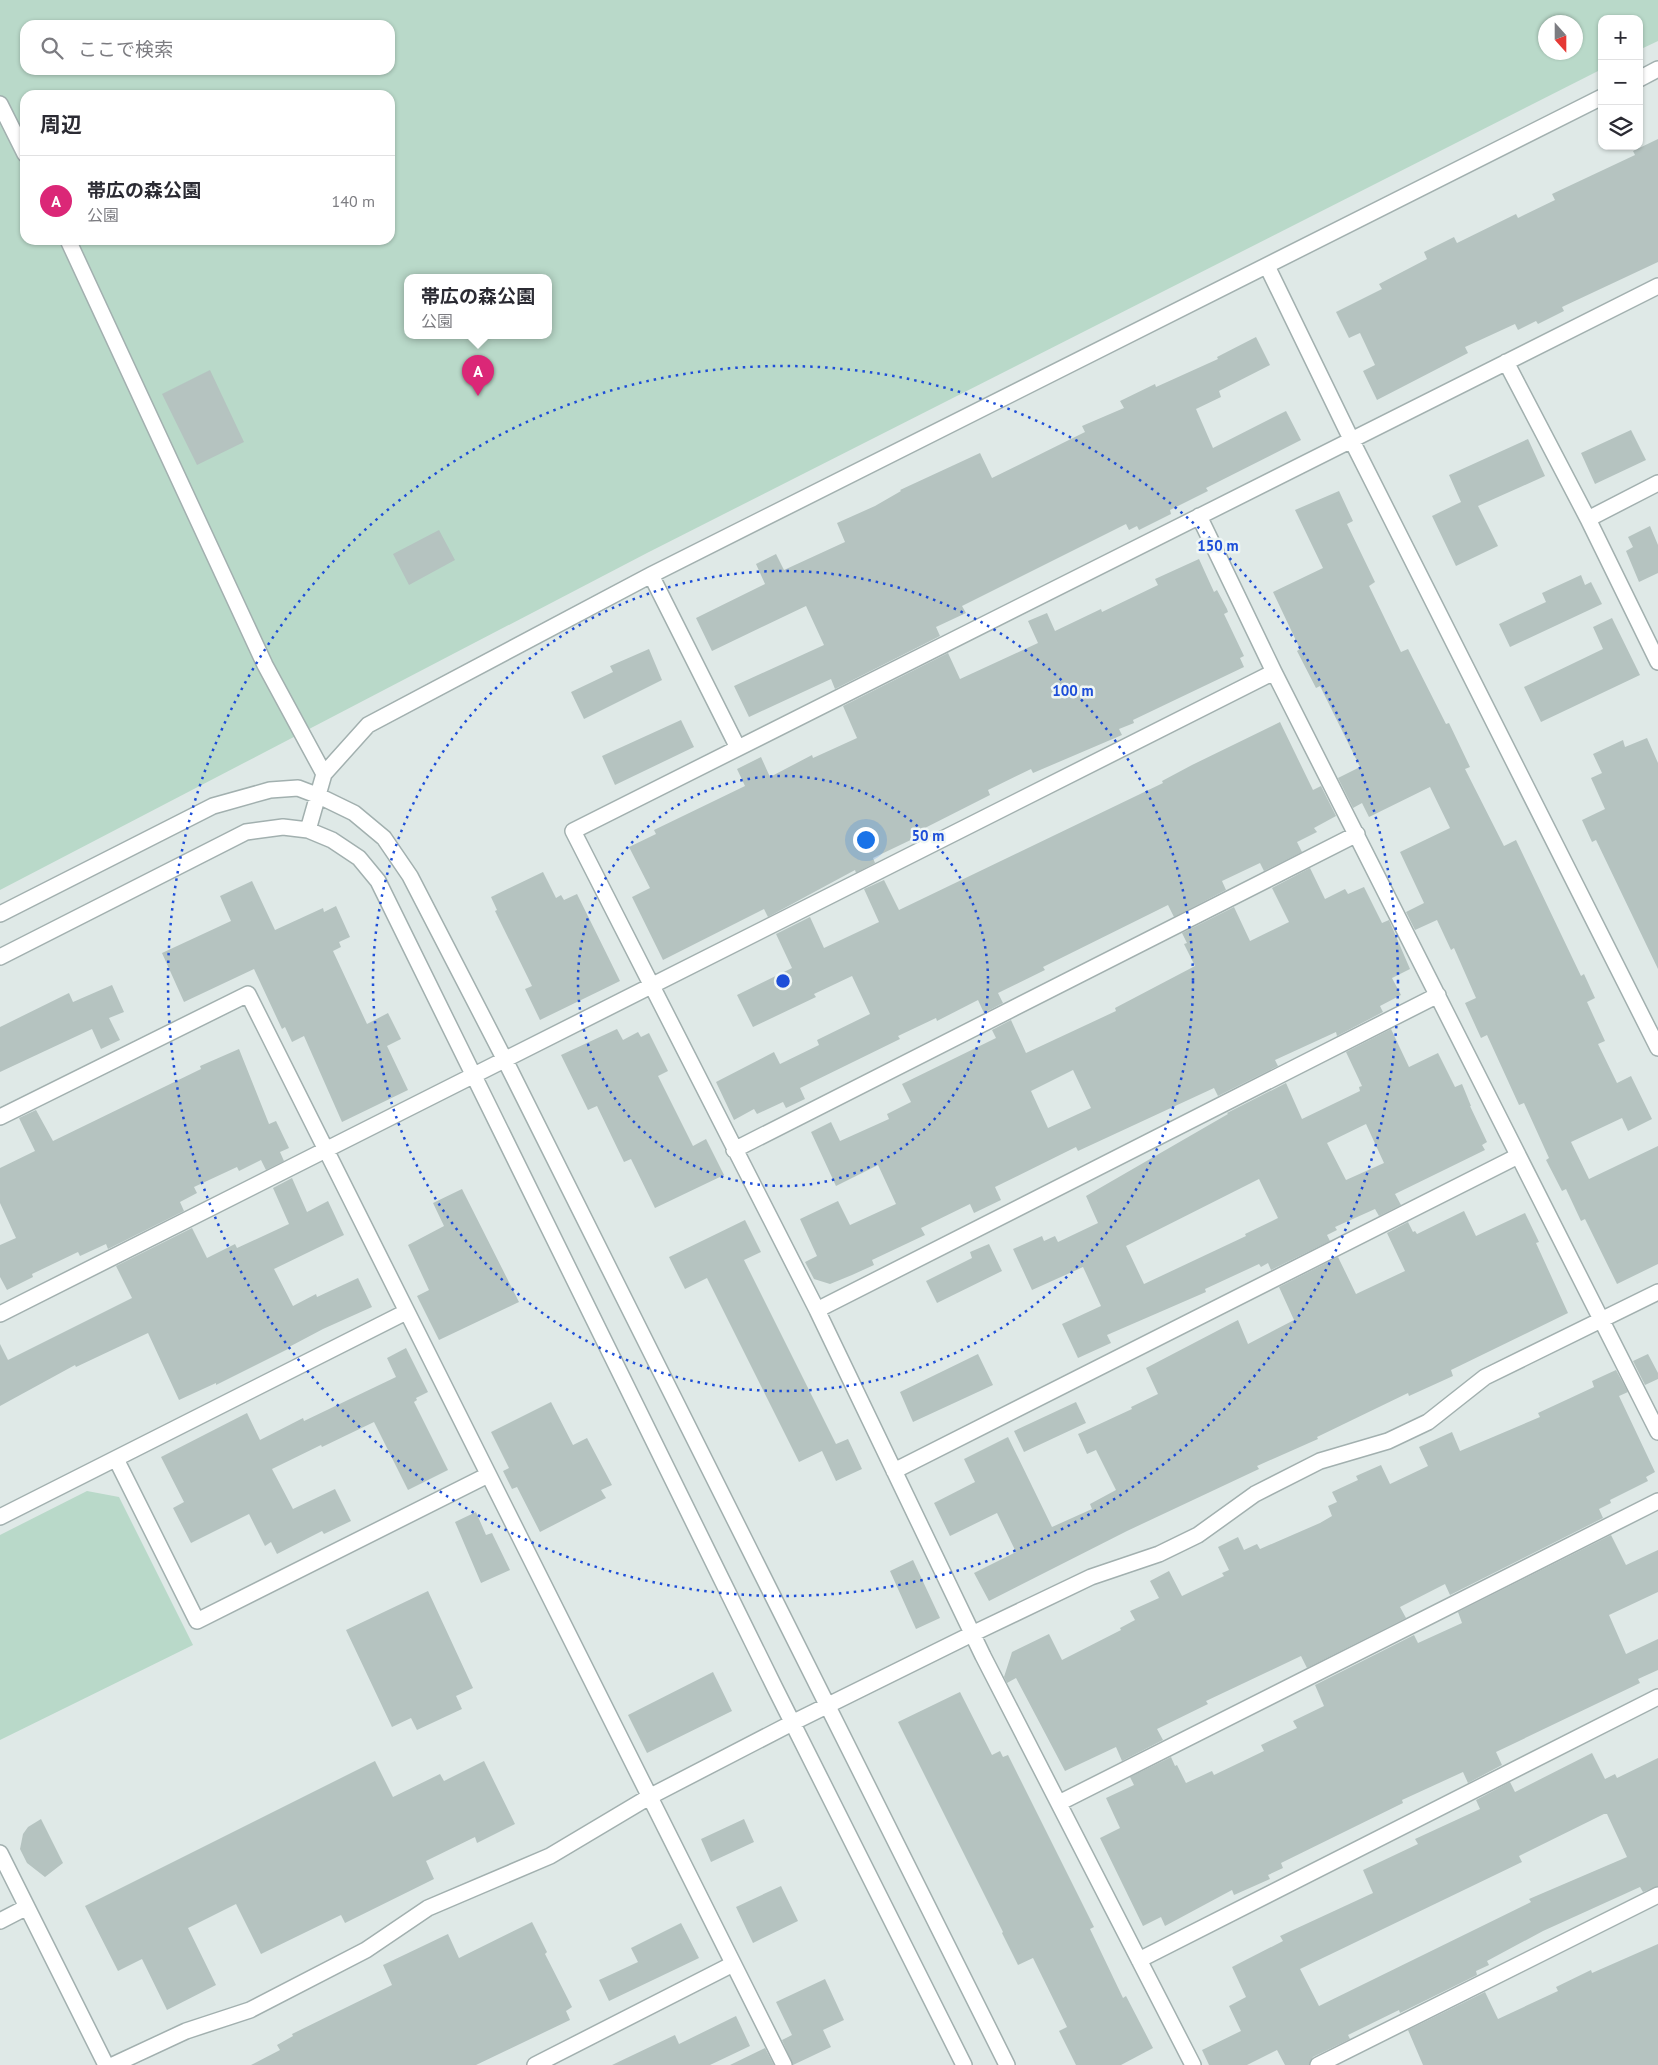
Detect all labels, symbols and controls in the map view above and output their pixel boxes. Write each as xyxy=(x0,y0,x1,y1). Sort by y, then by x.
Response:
north arrow xyxy=(1538,15,1583,60)
map controls xyxy=(1598,15,1643,150)
button: + xyxy=(1598,15,1643,60)
search box xyxy=(20,20,395,75)
icon: search xyxy=(38,34,66,62)
text: ここで検索 xyxy=(78,37,173,61)
button: − xyxy=(1598,60,1643,105)
button: layers xyxy=(1598,105,1643,150)
text: 周辺 xyxy=(40,111,82,138)
text: 帯広の森公園 xyxy=(87,178,201,202)
text: A xyxy=(51,191,61,211)
text: 140 m xyxy=(332,191,375,211)
text: 公園 xyxy=(87,205,119,225)
popup xyxy=(404,274,552,339)
text: 帯広の森公園 xyxy=(421,284,535,308)
text: 公園 xyxy=(421,311,453,331)
pin: A xyxy=(462,355,494,396)
text: 150 m xyxy=(1197,536,1239,555)
text: 100 m xyxy=(1052,681,1094,700)
text: 50 m xyxy=(912,826,944,845)
your location xyxy=(853,827,879,853)
centre of rings xyxy=(774,972,792,990)

